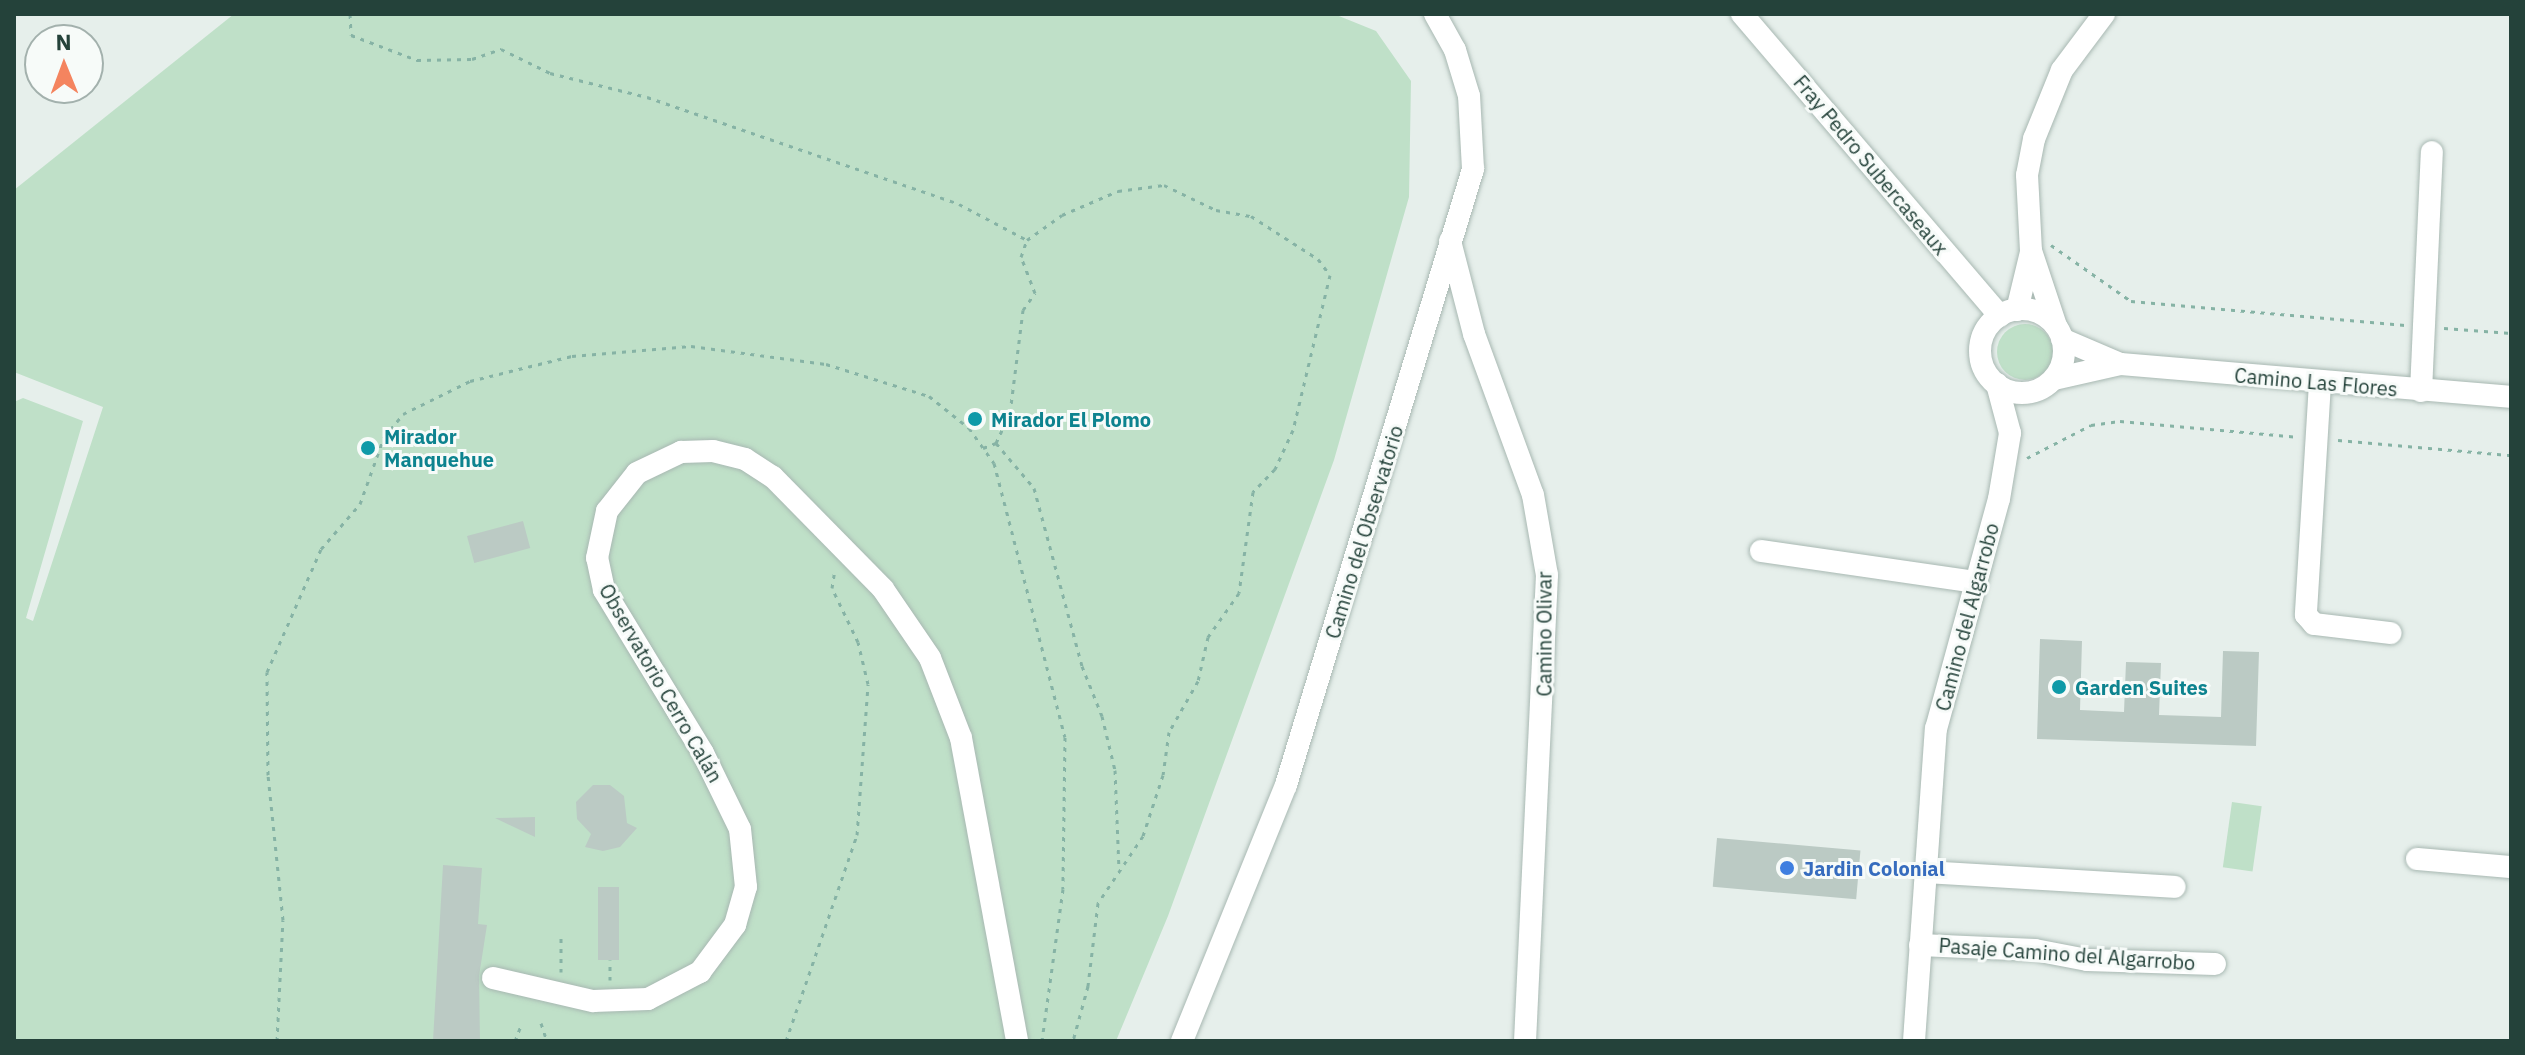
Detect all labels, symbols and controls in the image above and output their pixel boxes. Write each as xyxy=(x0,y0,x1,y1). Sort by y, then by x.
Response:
north arrow xyxy=(24,24,104,104)
text: N xyxy=(55,27,72,56)
street label: Fray Pedro Subercaseaux xyxy=(1789,70,1953,260)
street label: Camino Las Flores xyxy=(2233,363,2399,401)
place label: Mirador El Plomo xyxy=(991,407,1151,431)
marker: Mirador El Plomo xyxy=(966,410,984,428)
street label: Camino del Observatorio xyxy=(1320,423,1408,641)
place label: Mirador Manquehue xyxy=(384,424,494,471)
marker: Mirador Manquehue xyxy=(359,439,377,457)
street label: Camino del Algarrobo xyxy=(1930,520,2004,714)
street label: Camino Olivar xyxy=(1532,571,1556,697)
street label: Observatorio Cerro Calán xyxy=(594,579,728,787)
place label: Garden Suites xyxy=(2075,675,2208,699)
marker: Garden Suites xyxy=(2050,678,2068,696)
place label: Jardin Colonial xyxy=(1803,856,1945,880)
marker: Jardin Colonial xyxy=(1778,859,1796,877)
street label: Pasaje Camino del Algarrobo xyxy=(1938,933,2196,975)

